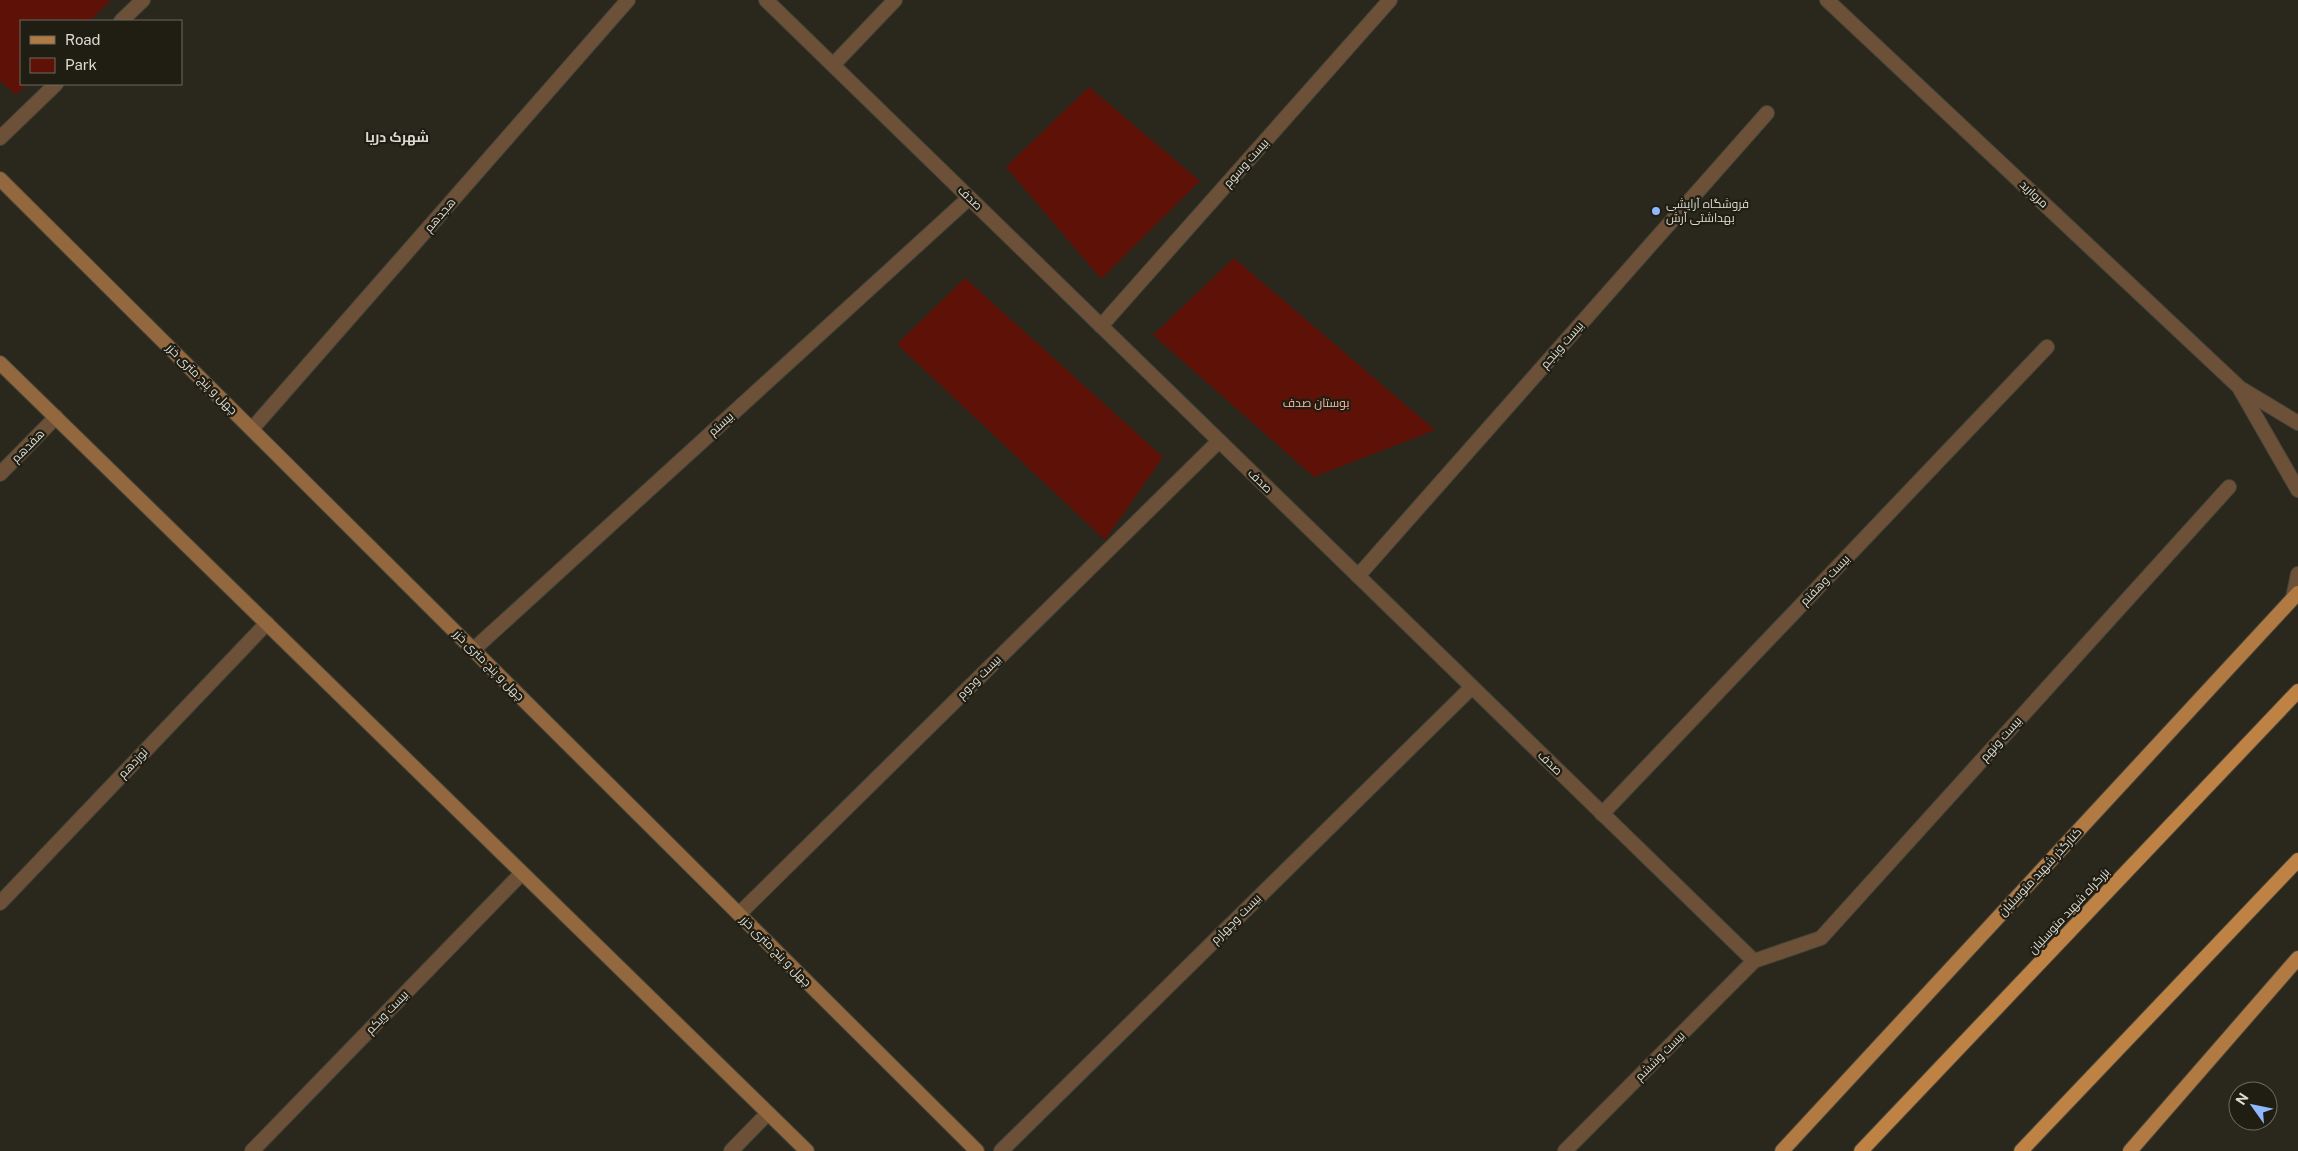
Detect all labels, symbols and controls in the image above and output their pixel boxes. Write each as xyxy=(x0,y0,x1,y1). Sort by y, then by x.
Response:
legend xyxy=(20,20,182,85)
text: Road xyxy=(65,31,101,48)
text: Park xyxy=(65,56,97,73)
district label: شهرک دریا xyxy=(365,129,429,146)
street label: بیست وسوم xyxy=(1220,136,1272,191)
street label: مروارید xyxy=(2017,177,2051,211)
street label: صدف xyxy=(955,183,985,213)
street label: هجدهم xyxy=(421,195,459,236)
place label: فروشگاه آرایشی بهداشتی آرش xyxy=(1666,197,1749,225)
marker: فروشگاه آرایشی بهداشتی آرش xyxy=(1650,205,1662,217)
street label: بیست وپنجم xyxy=(1538,318,1588,373)
street label: چهل و پنج متری خزر xyxy=(162,340,240,419)
park label: بوستان صدف xyxy=(1283,396,1349,410)
street label: بیستم xyxy=(706,409,737,439)
street label: هفدهم xyxy=(9,427,48,466)
street label: صدف xyxy=(1245,466,1275,496)
street label: بیست وهفتم xyxy=(1797,552,1853,609)
street label: چهل و پنج متری خزر xyxy=(449,626,527,705)
street label: بیست ودوم xyxy=(954,652,1005,703)
street label: بیست ونهم xyxy=(1977,714,2025,765)
street label: نوزدهم xyxy=(115,745,151,782)
street label: صدف xyxy=(1535,748,1565,778)
street label: کنارگذر شهید متوسلیان xyxy=(1995,825,2085,919)
street label: بزرگراه شهید متوسلیان xyxy=(2026,865,2112,957)
street label: بیست وچهارم xyxy=(1208,891,1265,948)
street label: چهل و پنج متری خزر xyxy=(736,912,814,991)
street label: بیست ویکم xyxy=(363,987,412,1037)
street label: بیست وششم xyxy=(1632,1028,1688,1084)
north arrow xyxy=(2228,1081,2278,1131)
text: N xyxy=(2232,1090,2252,1108)

